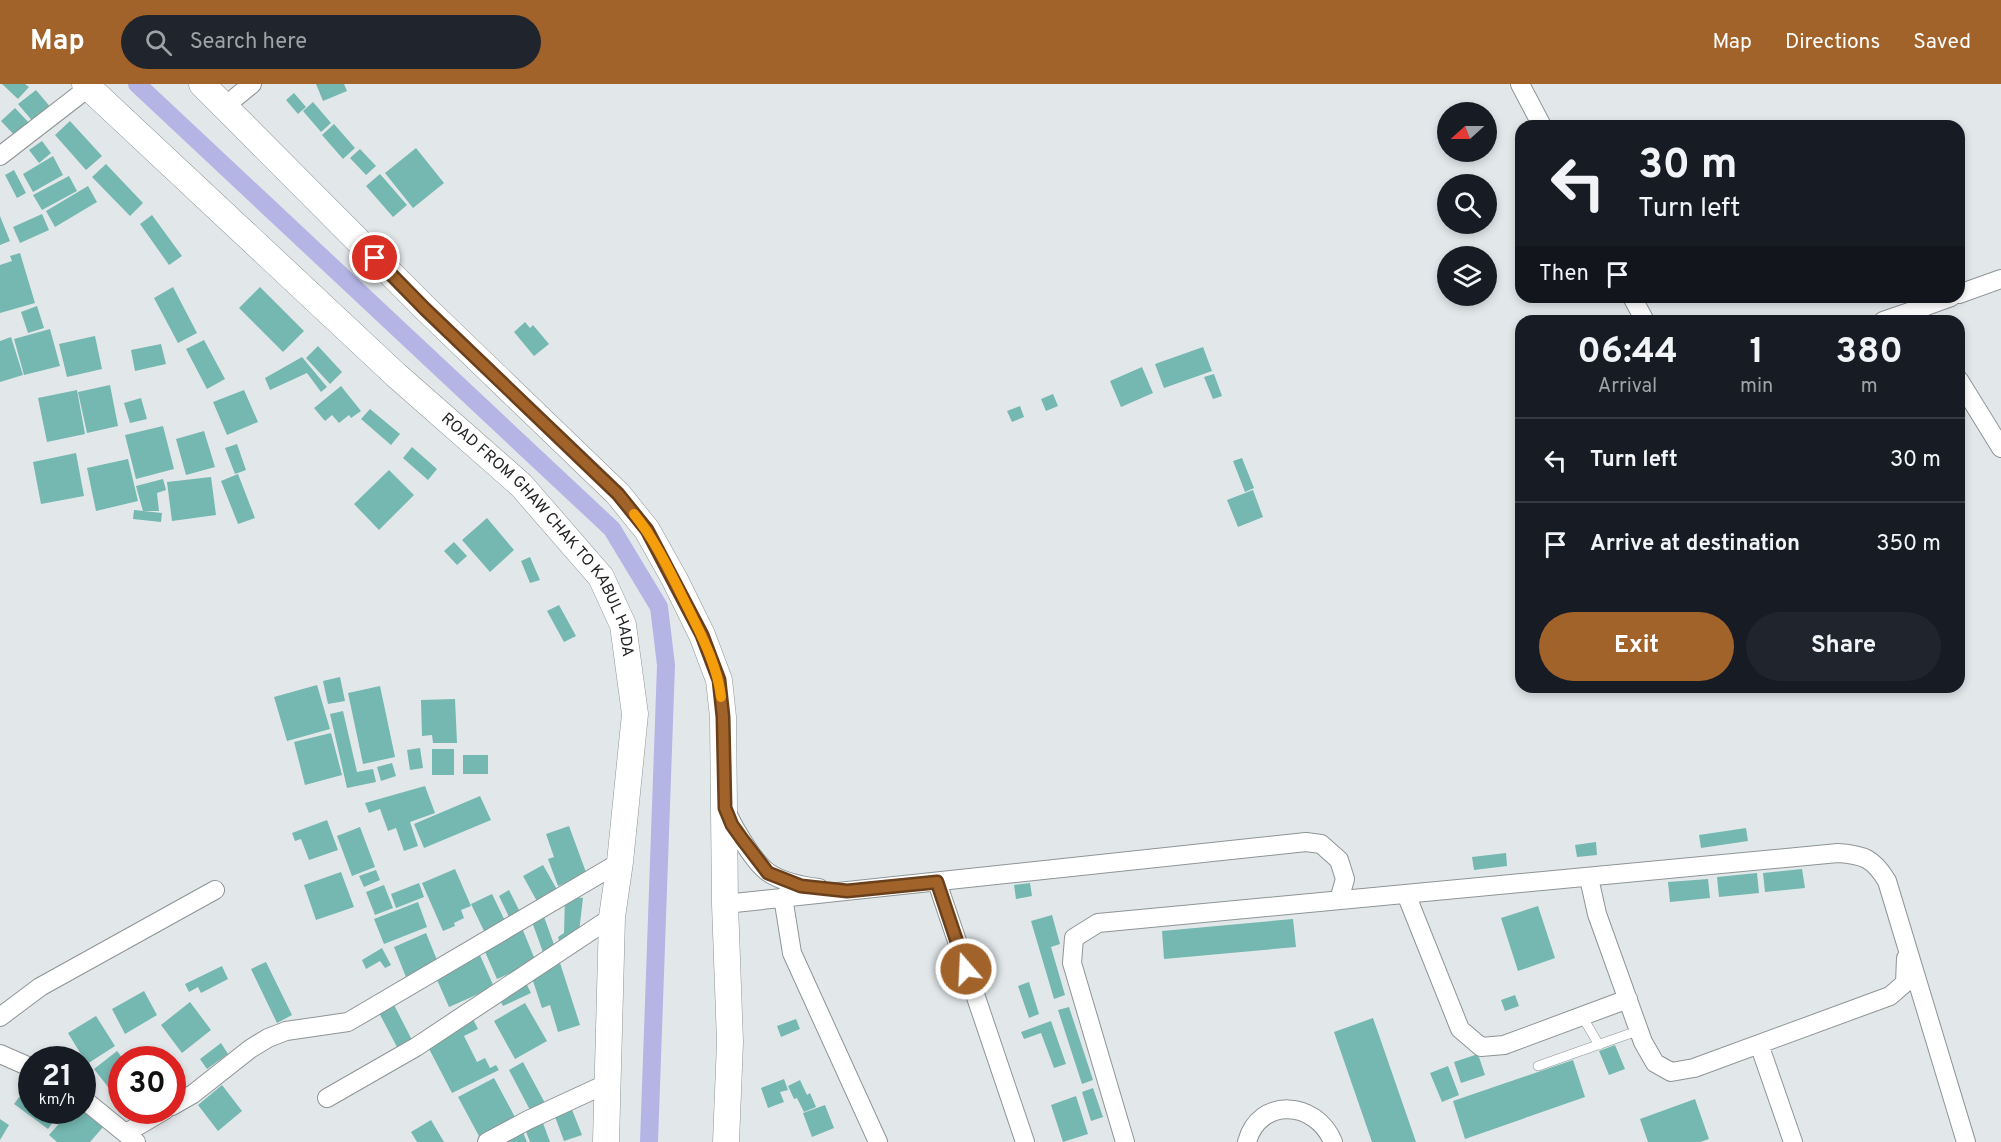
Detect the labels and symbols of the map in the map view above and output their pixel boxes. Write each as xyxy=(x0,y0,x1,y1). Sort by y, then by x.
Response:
north arrow xyxy=(1437,102,1497,162)
pin xyxy=(349,232,400,283)
street label: ROAD FROM GHAW CHAK TO KABUL HADA xyxy=(437,409,637,658)
position arrow xyxy=(934,937,998,1001)
speed limit sign: 30 xyxy=(108,1046,186,1124)

